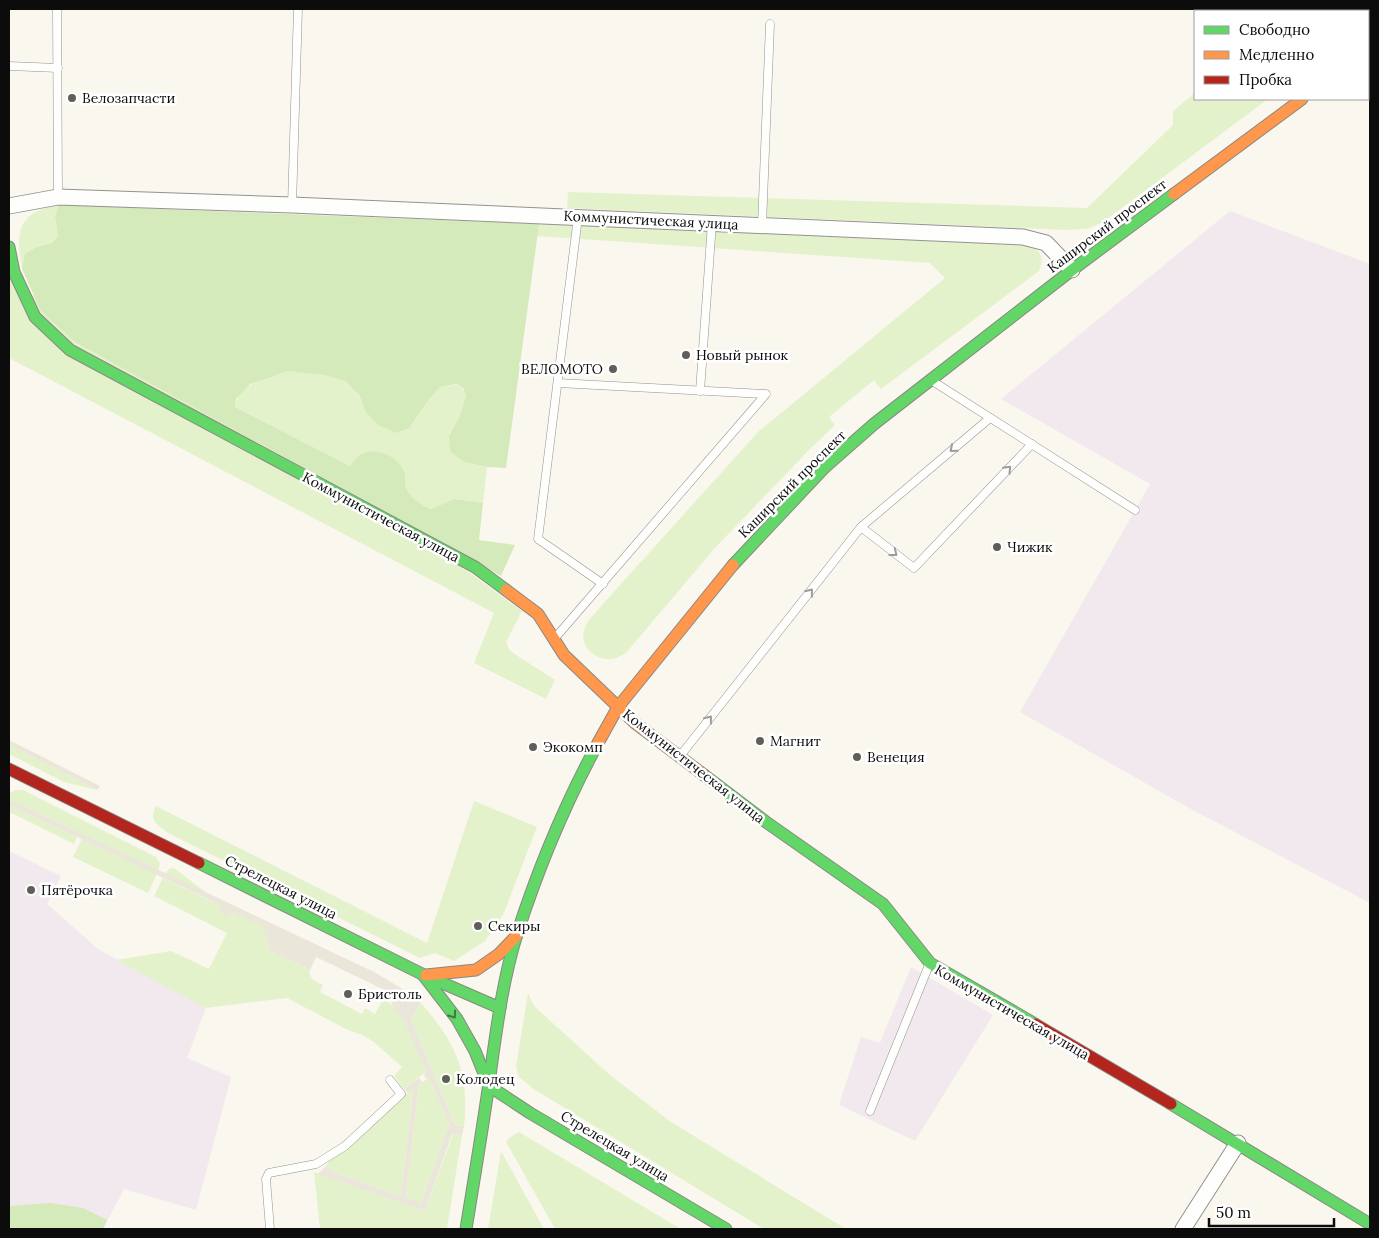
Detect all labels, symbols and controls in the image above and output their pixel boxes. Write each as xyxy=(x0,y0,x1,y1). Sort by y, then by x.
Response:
legend xyxy=(1194,10,1369,100)
text: Свободно xyxy=(1239,20,1310,39)
text: Медленно xyxy=(1239,45,1314,64)
text: Пробка xyxy=(1239,70,1292,89)
place label: Велозапчасти xyxy=(82,89,175,107)
marker: Велозапчасти xyxy=(66,92,78,104)
street label: Каширский проспект xyxy=(1044,175,1170,277)
street label: Коммунистическая улица xyxy=(563,206,739,234)
place label: Новый рынок xyxy=(696,346,789,364)
marker: Новый рынок xyxy=(680,349,692,361)
place label: ВЕЛОМОТО xyxy=(521,360,603,378)
marker: ВЕЛОМОТО xyxy=(607,363,619,375)
street label: Каширский проспект xyxy=(734,426,850,542)
one-way arrow xyxy=(950,444,959,452)
one-way arrow xyxy=(1002,466,1011,475)
street label: Коммунистическая улица xyxy=(299,468,463,566)
place label: Чижик xyxy=(1007,538,1053,556)
marker: Чижик xyxy=(991,541,1003,553)
one-way arrow xyxy=(888,547,897,555)
one-way arrow xyxy=(804,589,812,598)
street label: Коммунистическая улица xyxy=(619,705,769,827)
one-way arrow xyxy=(704,716,712,725)
place label: Магнит xyxy=(770,732,821,750)
marker: Магнит xyxy=(754,735,766,747)
place label: Экокомп xyxy=(543,738,603,756)
marker: Экокомп xyxy=(527,741,539,753)
place label: Венеция xyxy=(867,748,925,766)
marker: Венеция xyxy=(851,751,863,763)
street label: Стрелецкая улица xyxy=(222,851,340,923)
place label: Пятёрочка xyxy=(41,881,113,899)
marker: Пятёрочка xyxy=(25,884,37,896)
place label: Секиры xyxy=(488,917,540,935)
marker: Секиры xyxy=(472,920,484,932)
street label: Коммунистическая улица xyxy=(932,960,1092,1064)
place label: Бристоль xyxy=(358,985,422,1003)
marker: Бристоль xyxy=(342,988,354,1000)
one-way arrow xyxy=(447,1009,456,1018)
place label: Колодец xyxy=(456,1070,515,1088)
marker: Колодец xyxy=(440,1073,452,1085)
street label: Стрелецкая улица xyxy=(557,1106,673,1186)
scale bar xyxy=(1209,1196,1334,1228)
text: 50 m xyxy=(1216,1203,1251,1222)

